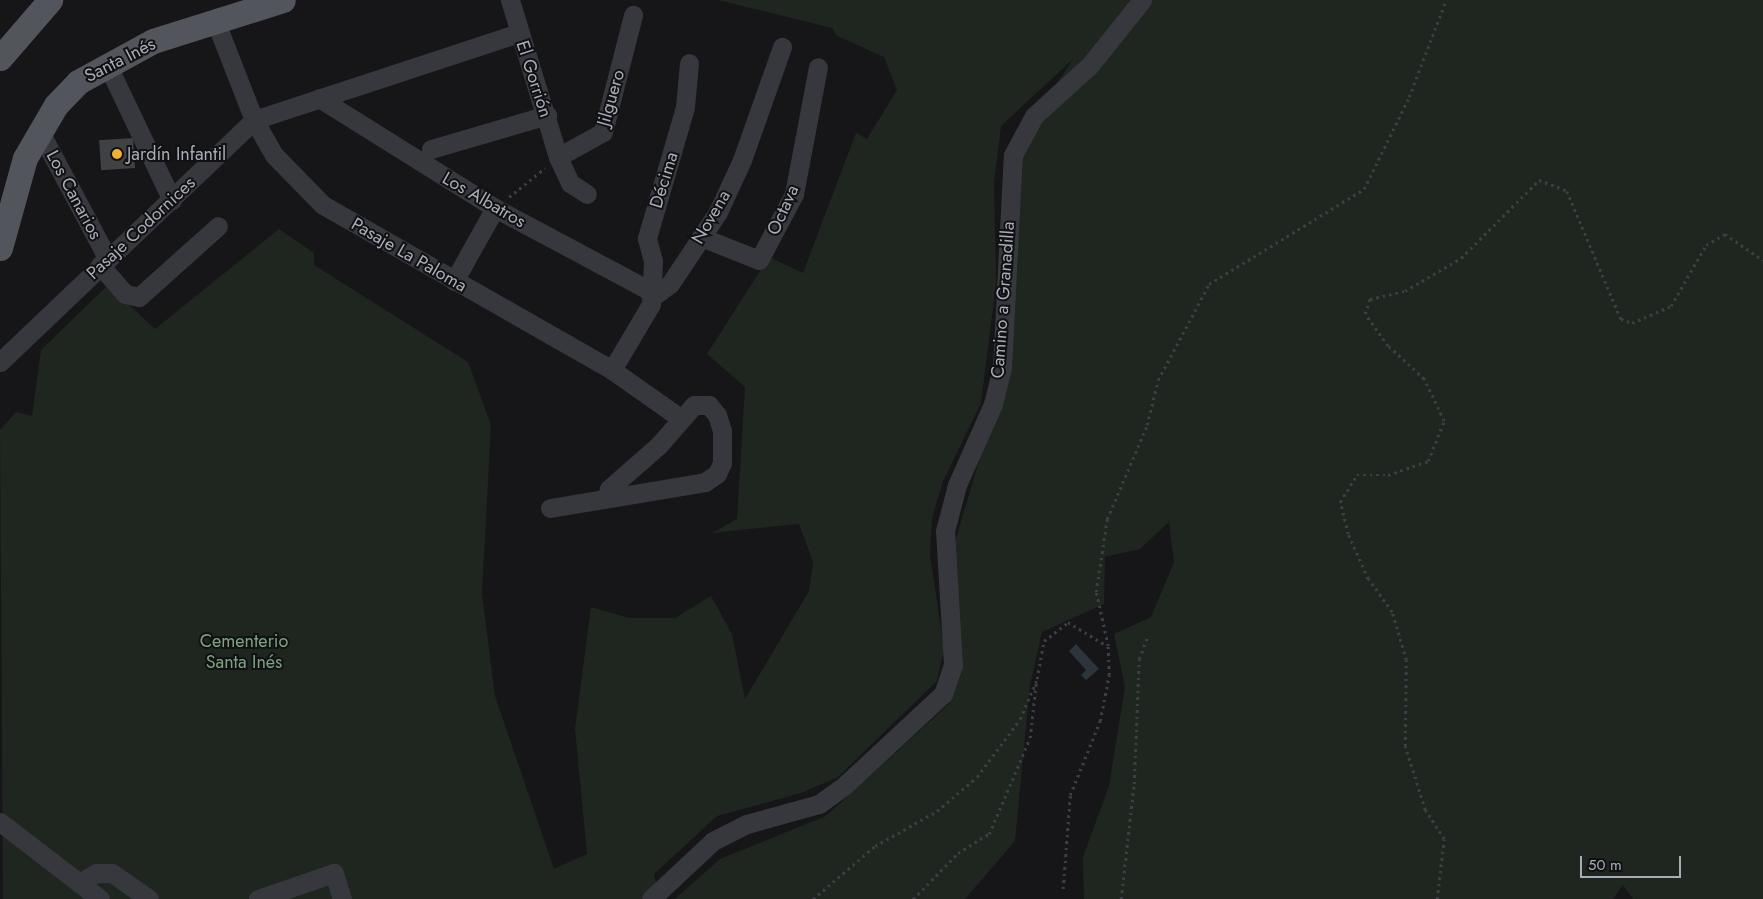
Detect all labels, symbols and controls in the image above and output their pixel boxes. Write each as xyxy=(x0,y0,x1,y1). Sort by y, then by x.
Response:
street label: Santa Inés xyxy=(81,33,159,87)
street label: El Gorrión xyxy=(511,38,557,120)
street label: Jilguero xyxy=(593,67,629,129)
place label: Jardín Infantil xyxy=(127,143,226,165)
street label: Los Canarios xyxy=(42,147,106,243)
marker: Jardín Infantil xyxy=(111,148,123,160)
street label: Décima xyxy=(645,149,683,211)
street label: Los Albatros xyxy=(438,167,530,233)
street label: Pasaje Codornices xyxy=(82,172,200,284)
street label: Octava xyxy=(762,182,804,238)
street label: Novena xyxy=(687,186,735,248)
street label: Pasaje La Paloma xyxy=(347,213,471,297)
street label: Camino a Granadilla xyxy=(987,221,1019,379)
park label: Cementerio Santa Inés xyxy=(200,631,288,674)
scale bar xyxy=(1583,846,1684,878)
text: 50 m xyxy=(1588,854,1622,876)

